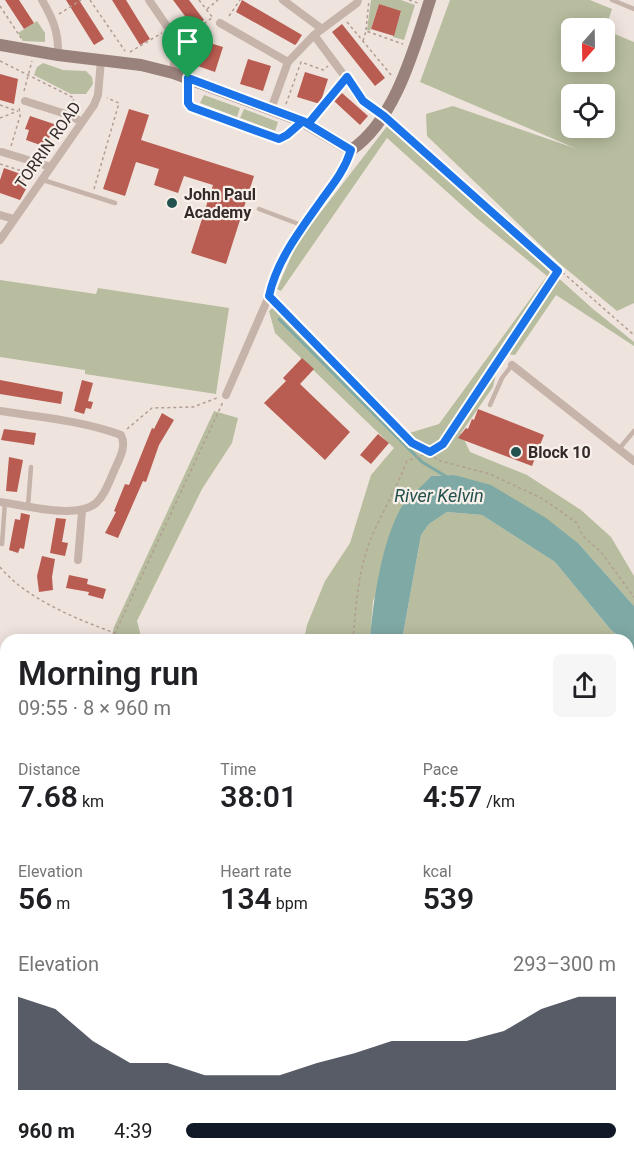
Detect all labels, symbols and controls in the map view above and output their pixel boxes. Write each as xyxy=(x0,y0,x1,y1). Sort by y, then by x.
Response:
pin xyxy=(162,16,213,78)
north arrow xyxy=(561,18,615,72)
map controls xyxy=(561,18,615,138)
icon: arrive xyxy=(171,25,204,58)
button: locate xyxy=(561,84,615,138)
street label: TORRIN ROAD xyxy=(11,98,85,192)
place label: John Paul Academy xyxy=(184,185,256,222)
marker: John Paul Academy xyxy=(165,196,179,210)
place label: Block 10 xyxy=(528,443,591,462)
marker: Block 10 xyxy=(509,445,523,459)
water label: River Kelvin xyxy=(394,485,484,506)
text: Morning run xyxy=(18,654,199,693)
button: share xyxy=(553,654,616,717)
text: 09:55 · 8 × 960 m xyxy=(18,696,171,720)
text: Distance xyxy=(18,760,80,779)
text: Time xyxy=(220,760,256,779)
text: Pace xyxy=(423,760,458,779)
text: 7.68 xyxy=(18,779,78,814)
text: 38:01 xyxy=(220,779,297,814)
text: 4:57 xyxy=(423,779,482,814)
text: km xyxy=(78,792,104,811)
text: /km xyxy=(482,792,515,811)
text: Elevation xyxy=(18,862,83,881)
text: Heart rate xyxy=(220,862,291,881)
text: kcal xyxy=(423,862,452,881)
text: 56 xyxy=(18,881,52,916)
text: 134 xyxy=(220,881,272,916)
text: 539 xyxy=(423,881,474,916)
text: m xyxy=(52,894,70,913)
text: bpm xyxy=(272,894,308,913)
text: Elevation xyxy=(18,952,99,976)
text: 293–300 m xyxy=(513,952,616,976)
text: 960 m xyxy=(18,1119,75,1143)
text: 4:39 xyxy=(114,1119,153,1143)

